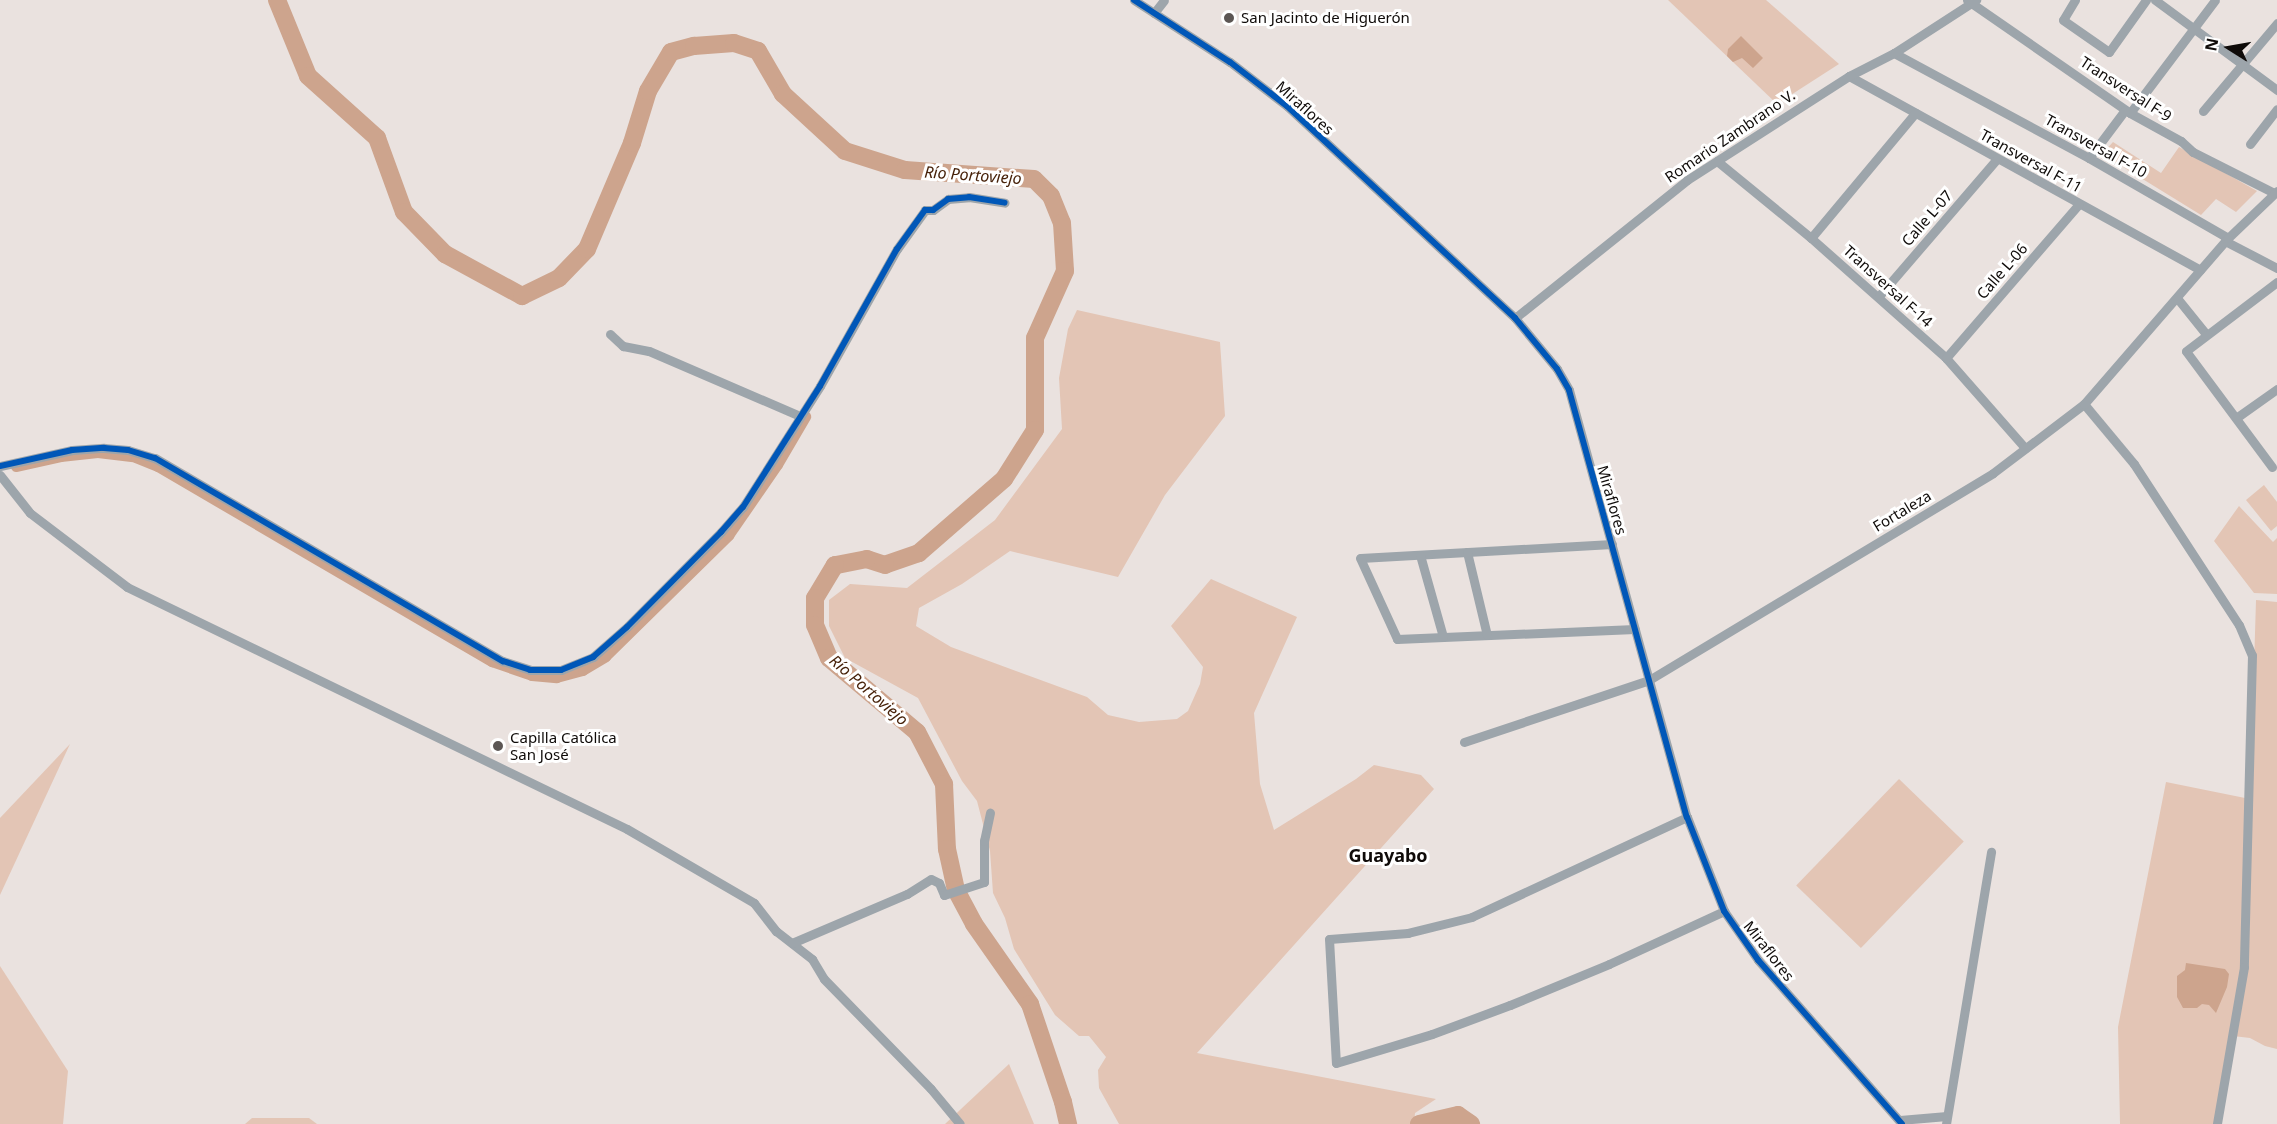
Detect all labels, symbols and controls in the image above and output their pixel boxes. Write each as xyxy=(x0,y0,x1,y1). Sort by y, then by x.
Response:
place label: San Jacinto de Higuerón xyxy=(1241,9,1410,27)
marker: San Jacinto de Higuerón xyxy=(1222,11,1236,25)
north arrow xyxy=(2199,18,2259,78)
text: N xyxy=(2199,36,2223,53)
street label: Transversal F-9 xyxy=(2077,53,2175,125)
street label: Miraflores xyxy=(1272,77,1338,139)
street label: Romario Zambrano V. xyxy=(1662,86,1798,186)
street label: Transversal F-10 xyxy=(2042,111,2150,181)
street label: Transversal F-11 xyxy=(1977,126,2085,196)
water label: Río Portoviejo xyxy=(924,162,1022,188)
street label: Calle L-07 xyxy=(1898,186,1956,250)
street label: Calle L-06 xyxy=(1973,239,2031,303)
street label: Transversal F-14 xyxy=(1840,241,1936,331)
street label: Miraflores xyxy=(1594,463,1630,537)
street label: Fortaleza xyxy=(1870,487,1934,535)
water label: Río Portoviejo xyxy=(826,651,912,729)
place label: Capilla Católica San José xyxy=(510,728,617,763)
marker: Capilla Católica San José xyxy=(491,739,505,753)
district label: Guayabo xyxy=(1348,844,1428,866)
street label: Miraflores xyxy=(1740,917,1798,985)

